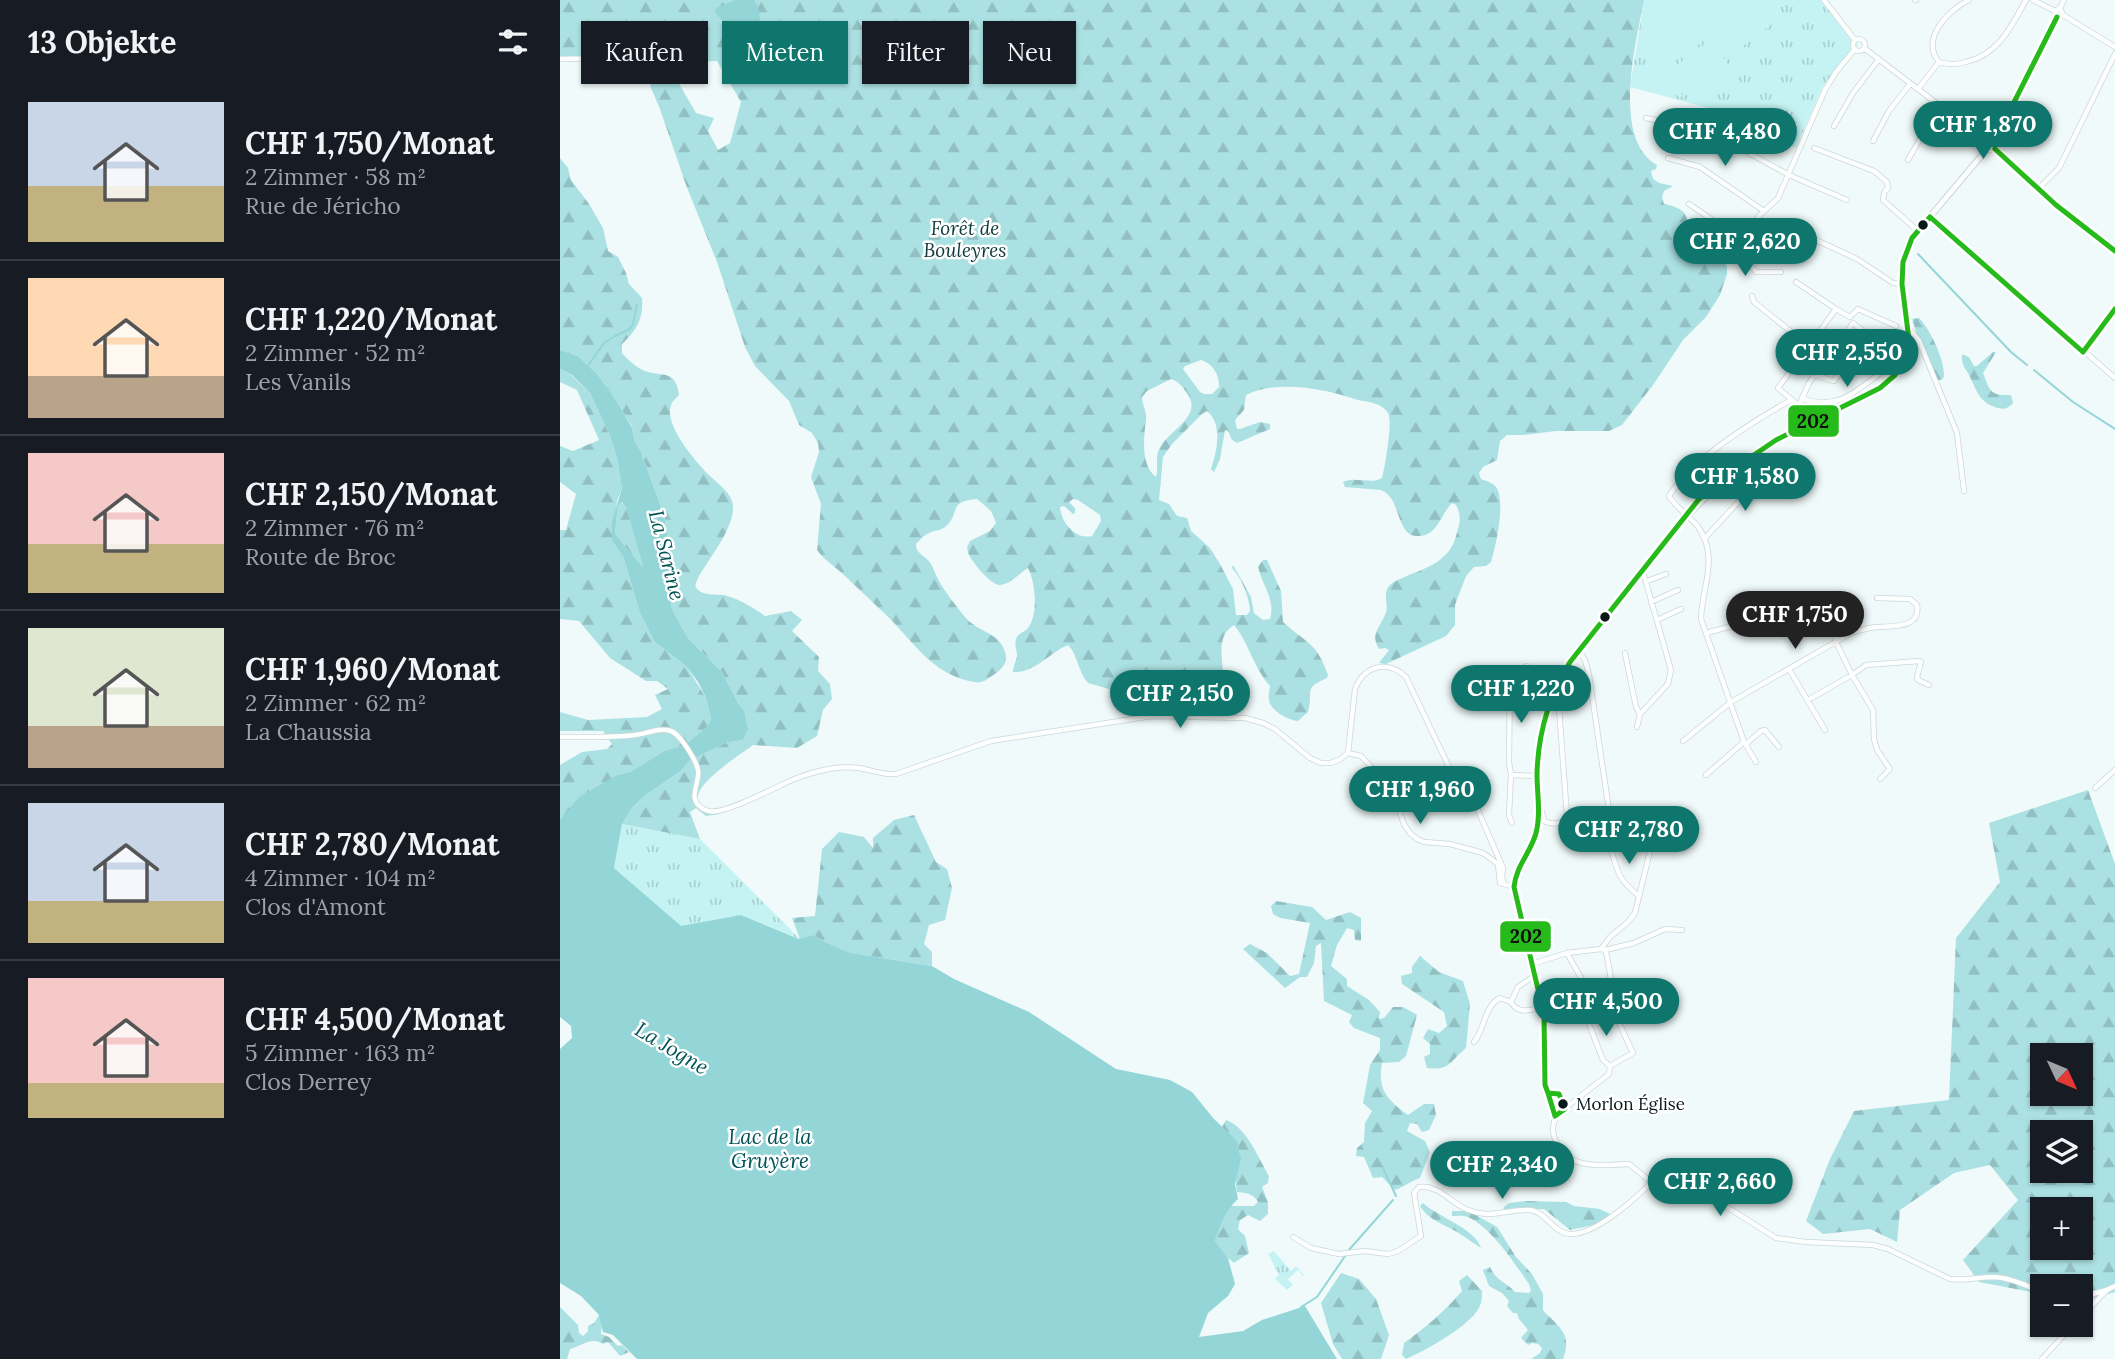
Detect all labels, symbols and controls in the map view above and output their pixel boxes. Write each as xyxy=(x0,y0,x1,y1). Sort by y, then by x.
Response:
chip: Kaufen xyxy=(581,21,708,84)
chip: Mieten xyxy=(722,21,848,84)
chip: Filter xyxy=(862,21,969,84)
chip: Neu xyxy=(983,21,1076,84)
text: 13 Objekte xyxy=(28,23,176,61)
icon: filters xyxy=(494,23,532,61)
pin: CHF 1,870 xyxy=(1903,102,2063,161)
pin: CHF 4,480 xyxy=(1645,108,1805,168)
text: CHF 1,870 xyxy=(1929,109,2037,138)
text: CHF 4,480 xyxy=(1669,116,1781,145)
text: CHF 1,750/Monat xyxy=(245,124,495,162)
icon: home xyxy=(84,130,168,214)
text: 2 Zimmer · 58 m² xyxy=(245,162,426,191)
text: Rue de Jéricho xyxy=(245,191,401,220)
park label: Forêt de Bouleyres xyxy=(924,216,1006,262)
pin: CHF 2,620 xyxy=(1665,218,1825,278)
unlabelled marker xyxy=(1916,218,1930,232)
text: CHF 2,620 xyxy=(1689,226,1801,255)
text: CHF 1,220/Monat xyxy=(245,300,497,338)
icon: home xyxy=(84,306,168,390)
pin: CHF 2,550 xyxy=(1767,330,1927,389)
text: CHF 2,550 xyxy=(1791,337,1903,366)
text: 2 Zimmer · 52 m² xyxy=(245,338,426,367)
text: Les Vanils xyxy=(245,367,351,396)
line badge: 202 xyxy=(1787,404,1840,438)
text: 202 xyxy=(1797,409,1829,433)
pin: CHF 1,580 xyxy=(1665,454,1825,513)
text: CHF 1,580 xyxy=(1691,461,1799,490)
text: CHF 2,150/Monat xyxy=(245,475,497,513)
icon: home xyxy=(84,481,168,565)
water label: La Sarine xyxy=(643,507,691,603)
text: 2 Zimmer · 76 m² xyxy=(245,513,425,542)
text: Route de Broc xyxy=(245,542,396,571)
pin: CHF 1,750 xyxy=(1715,592,1875,651)
text: CHF 1,750 xyxy=(1742,599,1848,628)
unlabelled marker xyxy=(1598,610,1612,624)
text: CHF 1,960/Monat xyxy=(245,650,500,688)
icon: home xyxy=(84,656,168,740)
pin: CHF 1,220 xyxy=(1441,666,1601,725)
pin: CHF 2,150 xyxy=(1100,670,1260,730)
text: CHF 1,220 xyxy=(1467,673,1575,702)
text: CHF 2,150 xyxy=(1126,678,1234,707)
text: 2 Zimmer · 62 m² xyxy=(245,688,426,717)
text: La Chaussia xyxy=(245,717,372,746)
pin: CHF 1,960 xyxy=(1340,766,1500,826)
text: CHF 1,960 xyxy=(1365,774,1475,803)
pin: CHF 2,780 xyxy=(1549,806,1709,866)
text: CHF 2,780 xyxy=(1574,814,1684,843)
text: CHF 2,780/Monat xyxy=(245,825,499,863)
icon: home xyxy=(84,831,168,915)
text: 4 Zimmer · 104 m² xyxy=(245,863,436,892)
text: Clos d'Amont xyxy=(245,892,386,921)
line badge: 202 xyxy=(1499,920,1552,953)
text: 202 xyxy=(1510,924,1542,948)
pin: CHF 4,500 xyxy=(1526,978,1686,1038)
text: CHF 4,500 xyxy=(1549,986,1663,1015)
text: CHF 4,500/Monat xyxy=(245,1000,505,1038)
icon: home xyxy=(84,1006,168,1090)
water label: La Jogne xyxy=(630,1016,714,1080)
text: 5 Zimmer · 163 m² xyxy=(245,1038,435,1067)
north arrow xyxy=(2030,1043,2093,1106)
map controls xyxy=(2030,1043,2093,1337)
text: Clos Derrey xyxy=(245,1067,371,1096)
place label: Morlon Église xyxy=(1576,1093,1685,1115)
marker: Morlon Église xyxy=(1556,1097,1570,1111)
button: layers xyxy=(2030,1120,2093,1183)
water label: Lac de la Gruyère xyxy=(728,1123,812,1174)
pin: CHF 2,340 xyxy=(1422,1142,1582,1201)
text: CHF 2,340 xyxy=(1446,1149,1558,1178)
pin: CHF 2,660 xyxy=(1640,1158,1800,1218)
text: CHF 2,660 xyxy=(1664,1166,1776,1195)
button: + xyxy=(2030,1197,2093,1260)
button: − xyxy=(2030,1274,2093,1337)

